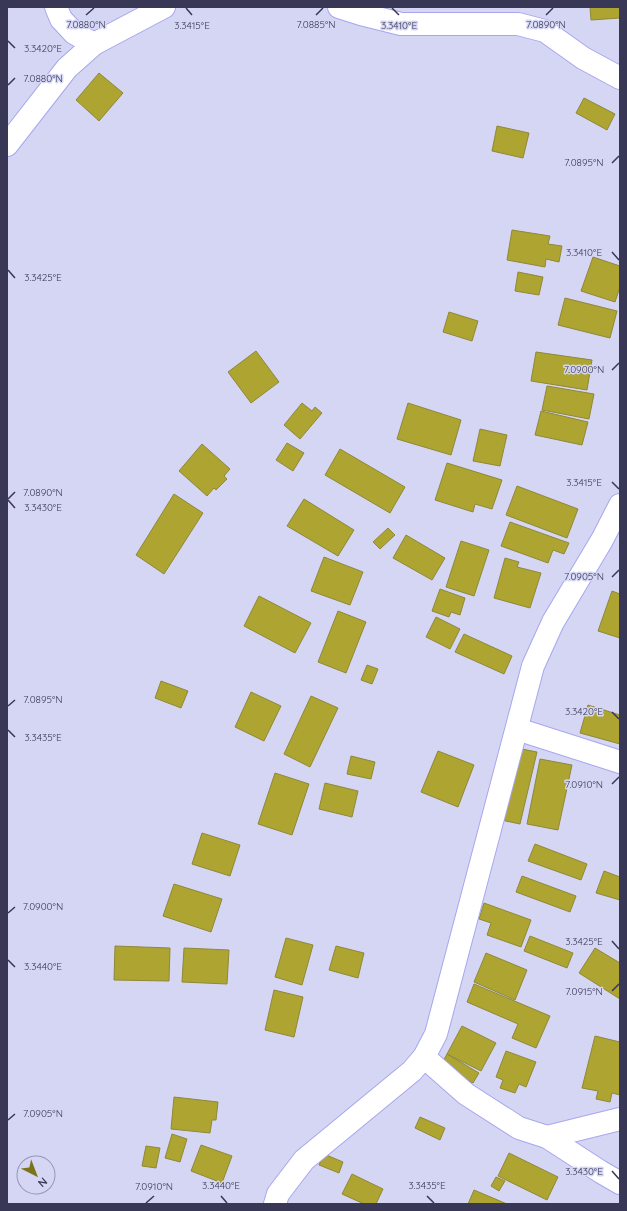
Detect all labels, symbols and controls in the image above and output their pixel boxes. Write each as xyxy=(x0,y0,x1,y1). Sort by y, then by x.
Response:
text: 7.0880°N xyxy=(66,18,106,31)
text: 7.0885°N xyxy=(296,18,336,31)
text: 7.0890°N xyxy=(526,18,566,31)
text: 3.3415°E xyxy=(174,19,210,32)
text: 3.3410°E xyxy=(381,19,417,32)
text: 3.3420°E xyxy=(24,42,62,55)
text: 7.0880°N xyxy=(23,72,63,85)
text: 7.0895°N xyxy=(564,156,604,169)
text: 3.3410°E xyxy=(566,246,602,259)
text: 3.3425°E xyxy=(24,271,62,284)
text: 7.0900°N xyxy=(564,363,604,376)
text: 3.3415°E xyxy=(566,476,602,489)
text: 7.0890°N xyxy=(23,486,63,499)
text: 3.3430°E xyxy=(24,501,62,514)
text: 7.0905°N xyxy=(564,570,604,583)
text: 7.0895°N xyxy=(23,693,63,706)
text: 3.3420°E xyxy=(565,705,603,718)
text: 3.3435°E xyxy=(24,731,62,744)
text: 7.0910°N xyxy=(565,778,603,791)
text: 7.0900°N xyxy=(23,900,63,913)
text: 3.3425°E xyxy=(565,935,603,948)
text: 3.3440°E xyxy=(24,960,62,973)
text: 7.0915°N xyxy=(565,985,603,998)
text: 7.0905°N xyxy=(23,1107,63,1120)
north arrow xyxy=(16,1155,56,1195)
text: 3.3430°E xyxy=(565,1165,603,1178)
text: N xyxy=(35,1175,50,1190)
text: 3.3440°E xyxy=(202,1179,240,1192)
text: 3.3435°E xyxy=(408,1179,446,1192)
text: 7.0910°N xyxy=(135,1180,173,1193)

